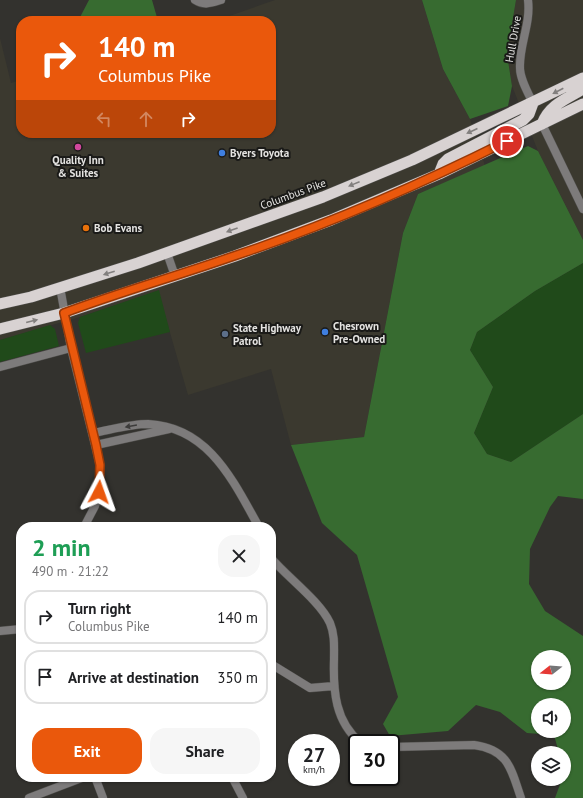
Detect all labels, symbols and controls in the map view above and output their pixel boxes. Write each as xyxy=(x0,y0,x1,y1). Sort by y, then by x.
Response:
street label: Hull Drive xyxy=(502,14,524,64)
text: 140 m xyxy=(98,28,175,65)
icon: right xyxy=(32,32,84,84)
text: Columbus Pike xyxy=(98,64,211,87)
one-way arrow xyxy=(552,87,564,94)
icon: left xyxy=(93,108,115,130)
icon: ahead xyxy=(135,108,157,130)
icon: right xyxy=(177,108,199,130)
pin xyxy=(490,124,524,158)
one-way arrow xyxy=(466,128,478,134)
icon: arrive xyxy=(496,130,518,152)
marker: Quality Inn & Suites xyxy=(73,142,83,152)
place label: Byers Toyota xyxy=(230,146,289,160)
marker: Byers Toyota xyxy=(217,148,227,158)
place label: Quality Inn & Suites xyxy=(52,153,104,180)
street label: Columbus Pike xyxy=(258,175,328,212)
one-way arrow xyxy=(347,182,359,188)
place label: Bob Evans xyxy=(94,221,143,235)
marker: Bob Evans xyxy=(81,223,91,233)
one-way arrow xyxy=(225,227,237,233)
one-way arrow xyxy=(103,270,115,276)
one-way arrow xyxy=(26,318,38,324)
place label: Chesrown Pre-Owned xyxy=(333,319,385,346)
place label: State Highway Patrol xyxy=(233,321,302,348)
marker: Chesrown Pre-Owned xyxy=(320,327,330,337)
marker: State Highway Patrol xyxy=(220,329,230,339)
one-way arrow xyxy=(125,424,137,430)
position arrow xyxy=(78,471,120,513)
text: 2 min xyxy=(32,532,91,563)
button: close xyxy=(218,535,260,577)
text: 490 m · 21:22 xyxy=(32,563,109,580)
text: Turn right xyxy=(68,599,131,618)
icon: right xyxy=(34,606,56,628)
text: 140 m xyxy=(217,608,258,627)
text: Columbus Pike xyxy=(68,618,150,635)
north arrow xyxy=(531,650,571,690)
map controls xyxy=(531,650,571,786)
icon: arrive xyxy=(34,666,56,688)
text: Arrive at destination xyxy=(68,668,199,687)
text: 350 m xyxy=(217,668,258,687)
button: sound xyxy=(531,698,571,738)
button: Exit xyxy=(32,728,142,774)
button: Share xyxy=(150,728,260,774)
speed limit sign: 30 xyxy=(348,734,400,786)
text: 27 xyxy=(303,742,325,768)
button: layers xyxy=(531,746,571,786)
text: km/h xyxy=(303,763,325,776)

